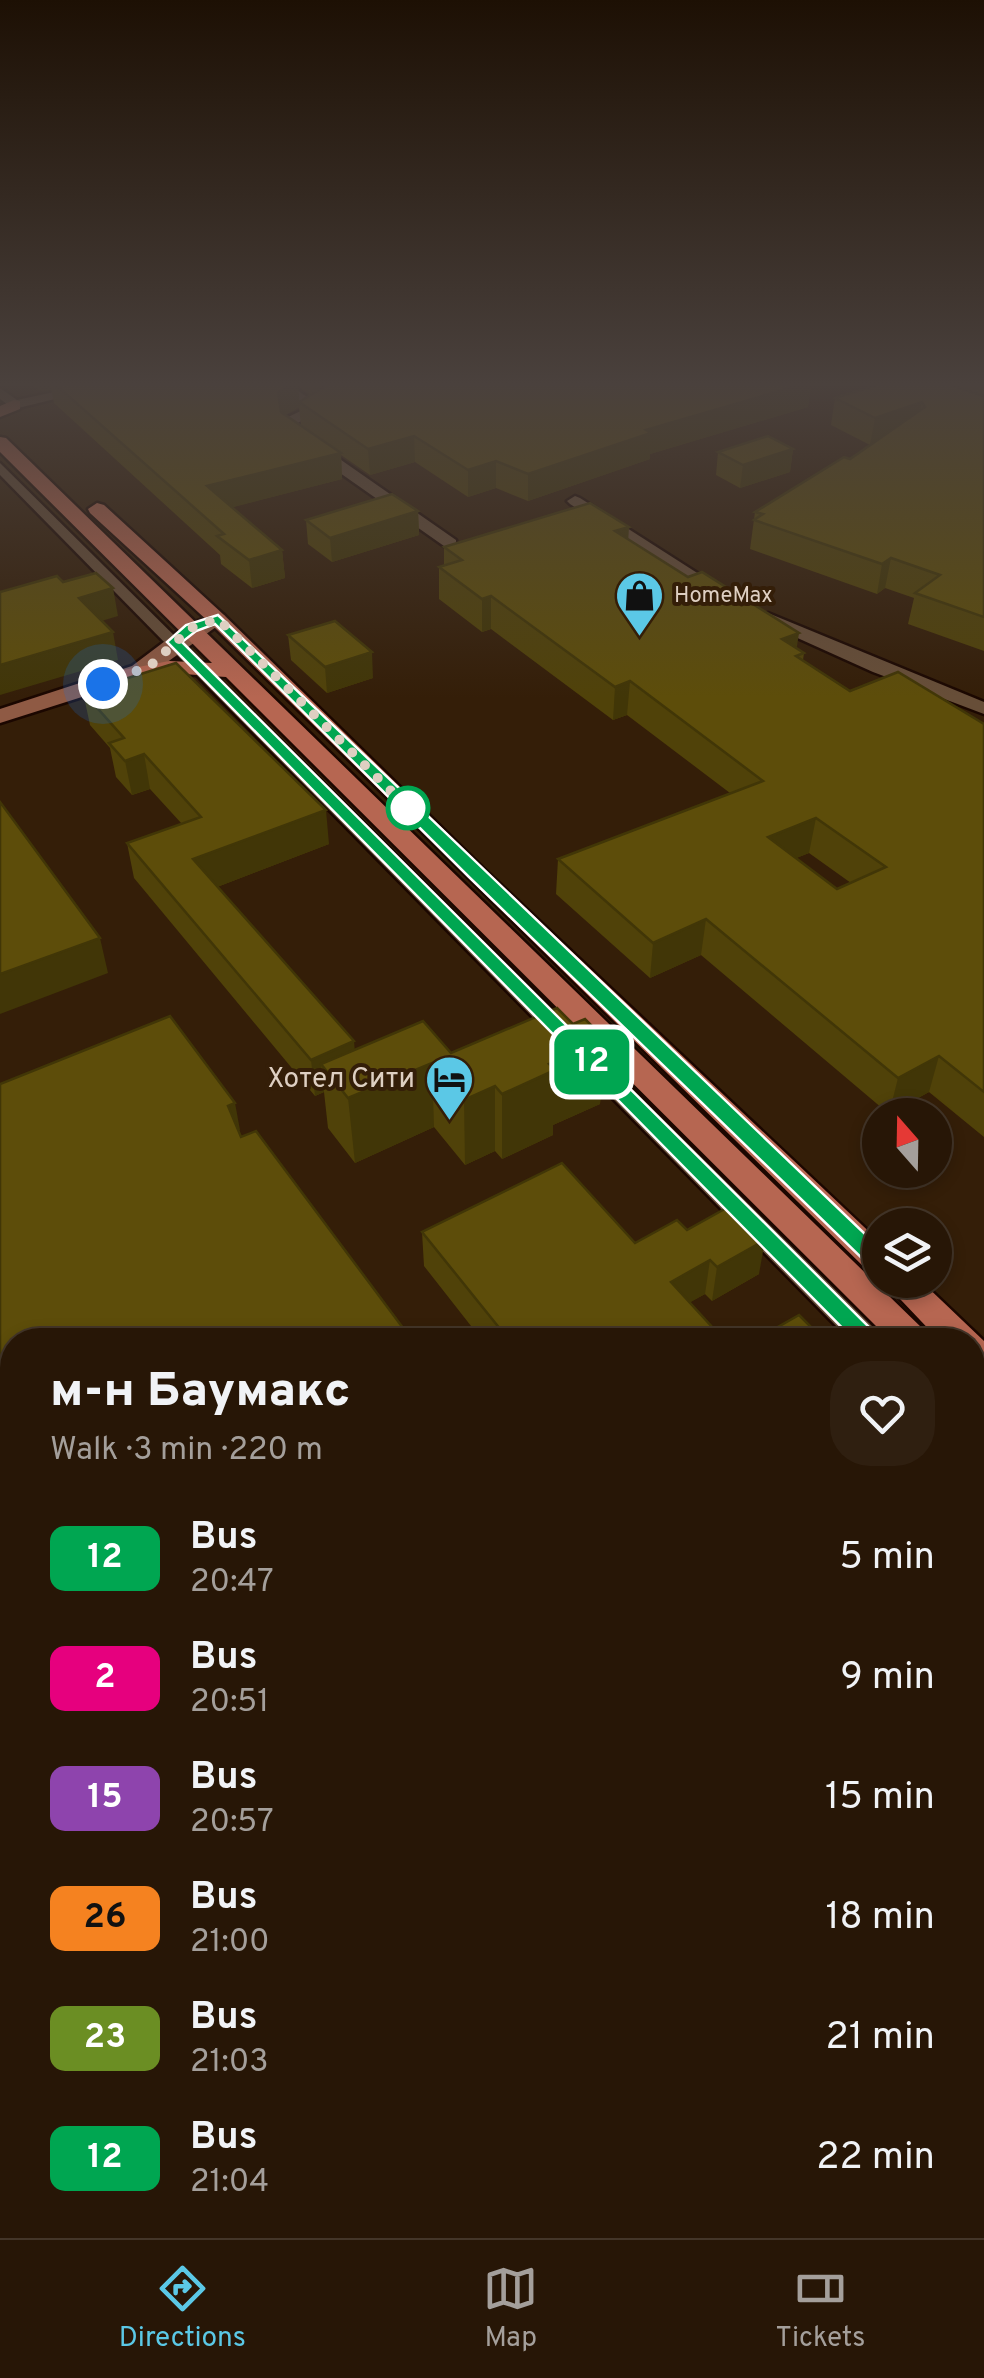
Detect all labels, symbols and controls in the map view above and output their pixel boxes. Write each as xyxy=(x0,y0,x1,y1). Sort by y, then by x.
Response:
shop icon: HomeMax xyxy=(613,570,665,638)
place label: HomeMax xyxy=(674,583,773,610)
your location xyxy=(78,659,128,709)
unlabelled marker xyxy=(387,787,429,829)
line badge: 12 xyxy=(547,1030,637,1094)
text: 12 xyxy=(574,1040,610,1084)
hotel icon: Хотел Сити xyxy=(424,1054,476,1122)
place label: Хотел Сити xyxy=(267,1062,415,1098)
north arrow xyxy=(862,1098,952,1188)
map controls xyxy=(862,1098,952,1298)
button: layers xyxy=(862,1208,952,1298)
button: heart xyxy=(830,1361,935,1466)
text: м-н Баумакс xyxy=(50,1363,351,1423)
text: Walk · 3 min · 220 m xyxy=(50,1431,323,1471)
text: Bus xyxy=(190,1514,257,1563)
text: 5 min xyxy=(839,1534,935,1583)
text: 12 xyxy=(87,1536,123,1580)
text: 20:47 xyxy=(190,1563,274,1603)
text: Bus xyxy=(190,1634,257,1683)
text: 9 min xyxy=(840,1654,935,1703)
text: 2 xyxy=(94,1656,116,1700)
text: 20:51 xyxy=(190,1683,269,1723)
text: Bus xyxy=(190,1754,257,1803)
text: 15 min xyxy=(825,1774,935,1823)
text: 15 xyxy=(87,1776,123,1820)
text: 20:57 xyxy=(190,1803,274,1843)
text: Bus xyxy=(190,1874,257,1923)
text: 18 min xyxy=(825,1894,935,1943)
text: 26 xyxy=(84,1896,126,1940)
text: 21:00 xyxy=(190,1923,270,1963)
text: Bus xyxy=(190,1994,257,2043)
text: 21 min xyxy=(825,2014,935,2063)
text: 23 xyxy=(84,2016,126,2060)
text: 21:03 xyxy=(190,2043,269,2083)
text: Bus xyxy=(190,2114,257,2163)
text: 22 min xyxy=(816,2134,935,2183)
text: 12 xyxy=(87,2136,123,2180)
text: 21:04 xyxy=(190,2163,269,2203)
tab: Directions xyxy=(119,2261,246,2357)
tab: Map xyxy=(483,2261,538,2357)
tab: Tickets xyxy=(776,2261,865,2357)

